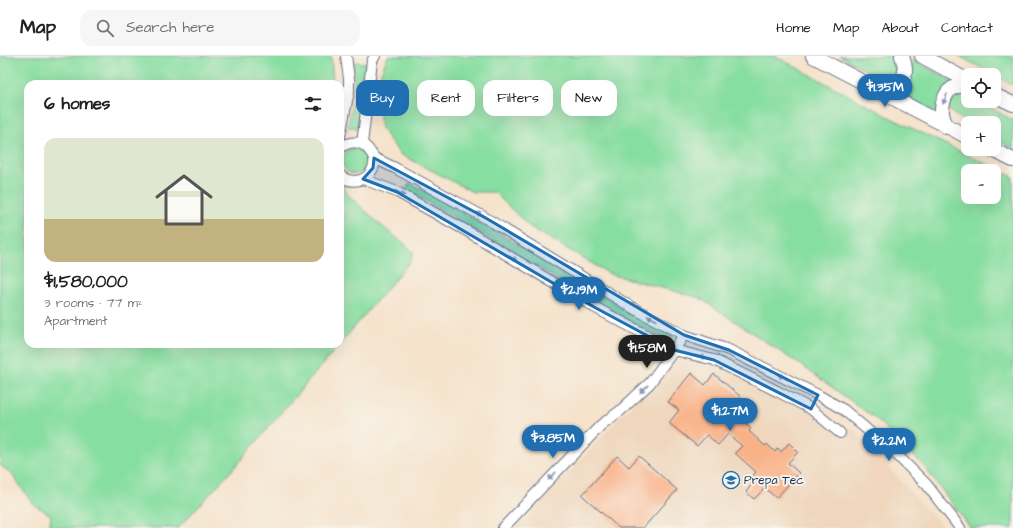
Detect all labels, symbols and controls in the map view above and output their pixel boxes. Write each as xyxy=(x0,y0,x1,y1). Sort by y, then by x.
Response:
search box xyxy=(80,10,360,46)
text: Map xyxy=(20,14,56,41)
icon: search xyxy=(94,17,116,39)
text: Search here xyxy=(126,17,215,38)
text: Home xyxy=(776,18,811,38)
text: Map xyxy=(833,18,859,38)
text: About xyxy=(881,18,919,38)
text: Contact xyxy=(941,18,993,38)
map controls xyxy=(961,68,1001,204)
button: locate xyxy=(961,68,1001,108)
pin: $1.35M xyxy=(852,74,918,108)
text: $1.35M xyxy=(866,78,904,96)
chip: Buy xyxy=(356,80,409,116)
chip: Rent xyxy=(417,80,475,116)
chip: Filters xyxy=(483,80,553,116)
chip: New xyxy=(561,80,617,116)
text: 6 homes xyxy=(44,92,110,116)
icon: filters xyxy=(302,93,324,115)
one-way arrow xyxy=(942,93,949,105)
button: + xyxy=(961,116,1001,156)
icon: home xyxy=(148,164,220,236)
button: − xyxy=(961,164,1001,204)
one-way arrow xyxy=(394,190,405,197)
one-way arrow xyxy=(475,212,486,218)
one-way arrow xyxy=(507,254,517,262)
text: $1,580,000 xyxy=(44,270,128,294)
pin: $2.19M xyxy=(546,277,612,311)
text: $2.19M xyxy=(561,281,597,299)
text: 3 rooms · 77 m² xyxy=(44,294,143,312)
text: Apartment xyxy=(44,312,108,330)
one-way arrow xyxy=(646,315,658,321)
pin: $1.58M xyxy=(614,335,680,369)
text: $1.58M xyxy=(627,339,667,357)
one-way arrow xyxy=(695,354,708,360)
one-way arrow xyxy=(777,374,789,380)
one-way arrow xyxy=(639,384,649,394)
pin: $1.27M xyxy=(697,398,763,432)
text: $1.27M xyxy=(712,402,748,420)
pin: $3.85M xyxy=(520,425,586,459)
pin: $2.2M xyxy=(861,428,917,462)
text: $3.85M xyxy=(531,429,575,447)
text: $2.2M xyxy=(872,432,906,450)
school or university icon: Prepa Tec xyxy=(721,470,741,490)
one-way arrow xyxy=(547,471,557,481)
place label: Prepa Tec xyxy=(744,472,804,489)

